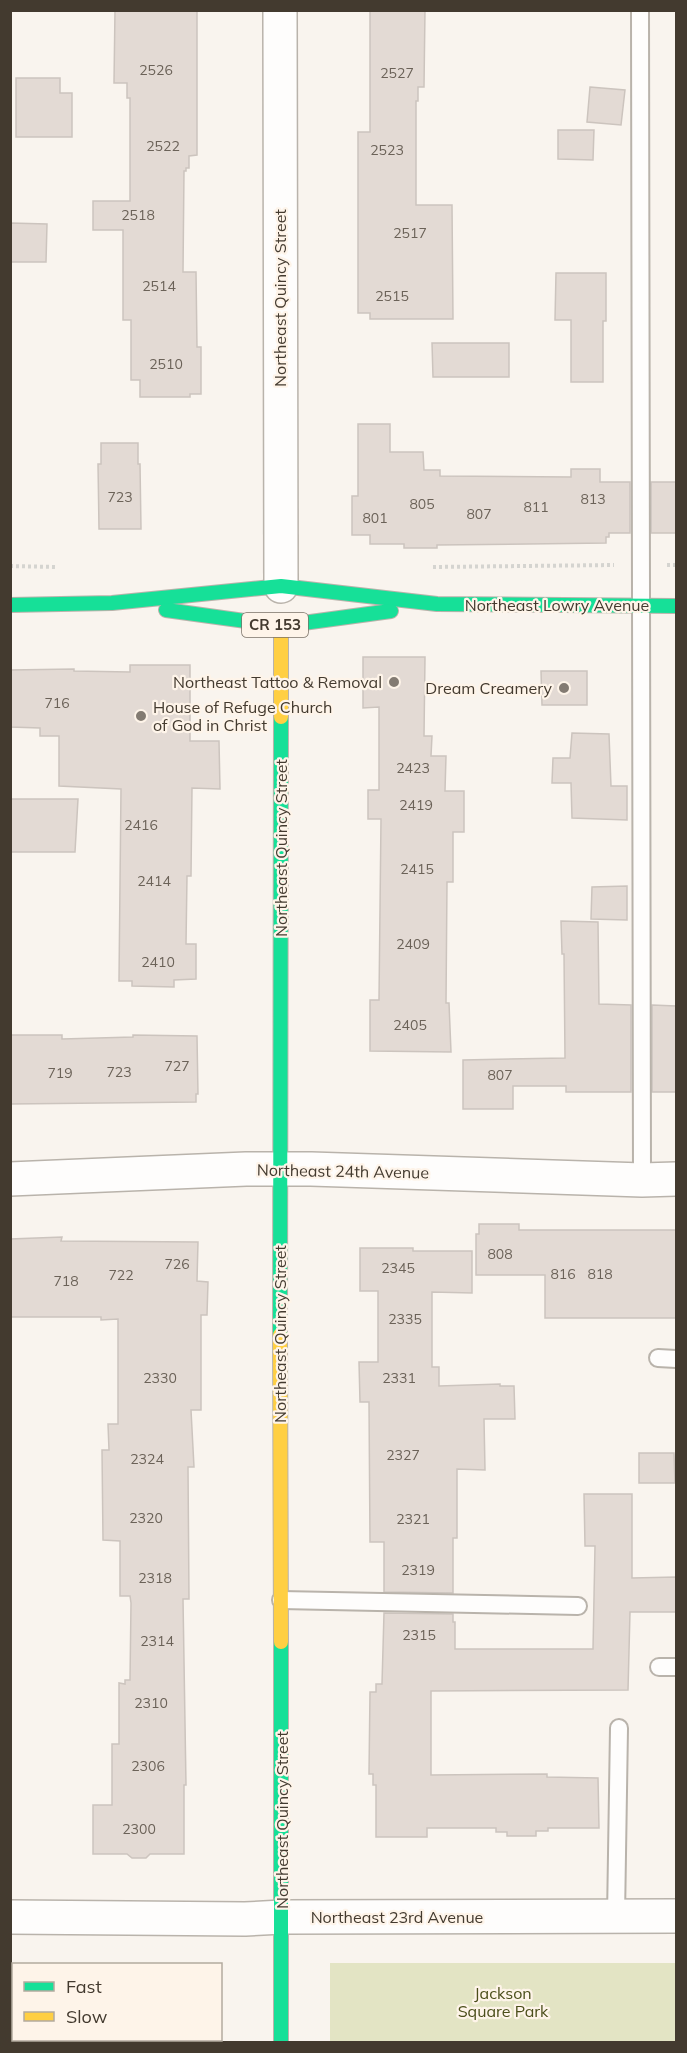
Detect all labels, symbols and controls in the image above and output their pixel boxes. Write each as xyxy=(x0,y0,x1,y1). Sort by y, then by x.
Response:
house number: 2526 xyxy=(139,61,173,79)
house number: 2527 xyxy=(380,64,414,82)
house number: 2522 xyxy=(146,137,180,155)
house number: 2523 xyxy=(370,141,404,159)
house number: 2518 xyxy=(121,206,155,224)
street label: Northeast Quincy Street xyxy=(270,209,290,387)
house number: 2517 xyxy=(393,224,427,242)
house number: 2514 xyxy=(142,277,176,295)
house number: 2515 xyxy=(375,287,409,305)
house number: 2510 xyxy=(149,355,183,373)
house number: 723 xyxy=(107,488,133,506)
house number: 813 xyxy=(580,490,606,508)
house number: 805 xyxy=(409,495,435,513)
house number: 811 xyxy=(523,498,549,516)
house number: 807 xyxy=(466,505,492,523)
house number: 801 xyxy=(362,509,388,527)
street label: Northeast Lowry Avenue xyxy=(465,595,649,615)
road number: CR 153 xyxy=(242,613,308,637)
place label: Northeast Tattoo & Removal xyxy=(173,672,382,692)
marker: Northeast Tattoo & Removal xyxy=(387,675,401,689)
place label: Dream Creamery xyxy=(425,678,552,698)
marker: Dream Creamery xyxy=(557,681,571,695)
house number: 716 xyxy=(44,694,70,712)
place label: House of Refuge Church of God in Christ xyxy=(153,697,332,735)
marker: House of Refuge Church of God in Christ xyxy=(134,709,148,723)
street label: Northeast Quincy Street xyxy=(271,759,291,937)
house number: 2423 xyxy=(396,759,430,777)
house number: 2419 xyxy=(399,796,433,814)
house number: 2416 xyxy=(124,816,158,834)
house number: 2415 xyxy=(400,860,434,878)
house number: 2414 xyxy=(137,872,171,890)
house number: 2409 xyxy=(396,935,430,953)
house number: 2410 xyxy=(141,953,175,971)
house number: 2405 xyxy=(393,1016,427,1034)
house number: 727 xyxy=(164,1057,190,1075)
house number: 723 xyxy=(106,1063,132,1081)
house number: 719 xyxy=(47,1064,73,1082)
house number: 807 xyxy=(487,1066,513,1084)
street label: Northeast 24th Avenue xyxy=(257,1159,429,1183)
street label: Northeast Quincy Street xyxy=(270,1245,290,1423)
house number: 808 xyxy=(487,1245,513,1263)
house number: 726 xyxy=(164,1255,190,1273)
house number: 2345 xyxy=(381,1259,415,1277)
house number: 816 xyxy=(550,1265,576,1283)
house number: 818 xyxy=(587,1265,613,1283)
house number: 722 xyxy=(108,1266,134,1284)
house number: 718 xyxy=(53,1272,79,1290)
house number: 2335 xyxy=(388,1310,422,1328)
house number: 2330 xyxy=(143,1369,177,1387)
house number: 2331 xyxy=(382,1369,416,1387)
house number: 2327 xyxy=(386,1446,420,1464)
house number: 2324 xyxy=(130,1450,164,1468)
house number: 2320 xyxy=(129,1509,163,1527)
house number: 2321 xyxy=(396,1510,430,1528)
house number: 2319 xyxy=(401,1561,435,1579)
house number: 2318 xyxy=(138,1569,172,1587)
house number: 2315 xyxy=(402,1626,436,1644)
house number: 2314 xyxy=(140,1632,174,1650)
house number: 2310 xyxy=(134,1694,168,1712)
street label: Northeast Quincy Street xyxy=(272,1731,292,1909)
house number: 2306 xyxy=(131,1757,165,1775)
house number: 2300 xyxy=(122,1820,156,1838)
street label: Northeast 23rd Avenue xyxy=(311,1907,483,1927)
legend xyxy=(12,1963,222,2041)
text: Fast xyxy=(66,1975,102,1998)
park label: Jackson Square Park xyxy=(458,1983,549,2021)
text: Slow xyxy=(66,2005,108,2028)

